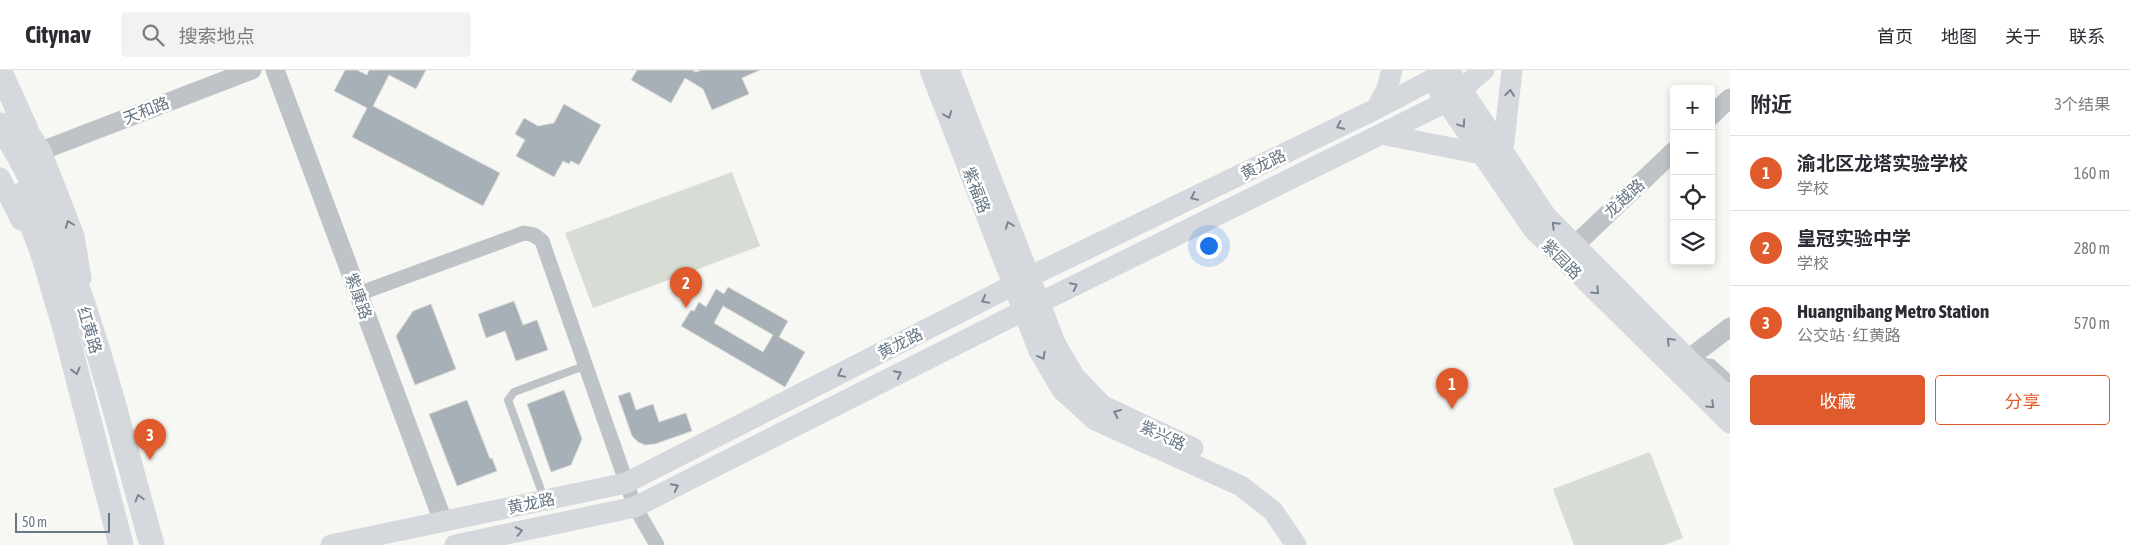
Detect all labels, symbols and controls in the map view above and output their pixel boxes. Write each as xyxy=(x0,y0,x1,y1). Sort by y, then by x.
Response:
search box xyxy=(121,12,471,57)
text: Citynav xyxy=(25,21,91,48)
icon: search xyxy=(139,21,167,49)
text: 搜索地点 xyxy=(179,25,255,47)
text: 首页 xyxy=(1877,26,1913,47)
text: 地图 xyxy=(1941,26,1977,47)
text: 关于 xyxy=(2005,26,2041,47)
text: 联系 xyxy=(2069,26,2105,47)
map controls xyxy=(1670,85,1715,265)
button: + xyxy=(1670,85,1715,130)
one-way arrow xyxy=(1504,89,1515,97)
text: 附近 xyxy=(1750,92,1792,116)
street label: 天和路 xyxy=(120,93,172,127)
text: 3个结果 xyxy=(2054,95,2110,113)
one-way arrow xyxy=(942,111,952,119)
one-way arrow xyxy=(1455,119,1465,128)
one-way arrow xyxy=(1336,120,1345,130)
button: − xyxy=(1670,130,1715,175)
street label: 黄龙路 xyxy=(1237,145,1289,183)
text: 渝北区龙塔实验学校 xyxy=(1797,152,1968,174)
street label: 紫福路 xyxy=(960,164,994,216)
text: 1 xyxy=(1762,164,1770,182)
text: 160 m xyxy=(2074,164,2110,182)
street label: 龙越路 xyxy=(1600,175,1648,221)
button: locate xyxy=(1670,175,1715,220)
text: 学校 xyxy=(1797,179,1829,197)
one-way arrow xyxy=(1190,191,1199,201)
one-way arrow xyxy=(65,220,75,229)
button: layers xyxy=(1670,220,1715,265)
one-way arrow xyxy=(1004,221,1015,230)
one-way arrow xyxy=(1552,222,1561,231)
text: 皇冠实验中学 xyxy=(1797,227,1911,249)
your location xyxy=(1196,233,1222,259)
street label: 紫园路 xyxy=(1539,236,1585,282)
text: 2 xyxy=(1762,239,1770,257)
text: 280 m xyxy=(2074,239,2110,257)
text: 学校 xyxy=(1797,254,1829,272)
pin: 2 xyxy=(670,267,702,308)
street label: 紫康路 xyxy=(342,270,376,322)
one-way arrow xyxy=(1069,282,1078,292)
one-way arrow xyxy=(1590,286,1599,295)
one-way arrow xyxy=(982,294,991,304)
text: Huangnibang Metro Station xyxy=(1797,300,1989,322)
street label: 红黄路 xyxy=(74,304,106,356)
text: 3 xyxy=(1762,314,1770,332)
text: 570 m xyxy=(2074,314,2110,332)
street label: 黄龙路 xyxy=(875,324,925,362)
text: 公交站 · 红黄路 xyxy=(1797,326,1901,344)
one-way arrow xyxy=(1666,337,1675,346)
one-way arrow xyxy=(1036,350,1046,359)
one-way arrow xyxy=(71,367,81,375)
one-way arrow xyxy=(837,368,846,378)
pin: 1 xyxy=(1436,368,1468,409)
one-way arrow xyxy=(893,370,902,380)
button: 收藏 xyxy=(1750,375,1925,425)
button: 分享 xyxy=(1935,375,2110,425)
one-way arrow xyxy=(1706,399,1715,408)
one-way arrow xyxy=(1113,409,1122,419)
street label: 紫兴路 xyxy=(1137,417,1189,453)
pin: 3 xyxy=(134,419,166,460)
one-way arrow xyxy=(669,483,678,493)
street label: 黄龙路 xyxy=(506,489,556,517)
one-way arrow xyxy=(134,494,144,503)
scale bar xyxy=(15,510,110,533)
text: 50 m xyxy=(22,514,47,530)
one-way arrow xyxy=(515,526,524,537)

